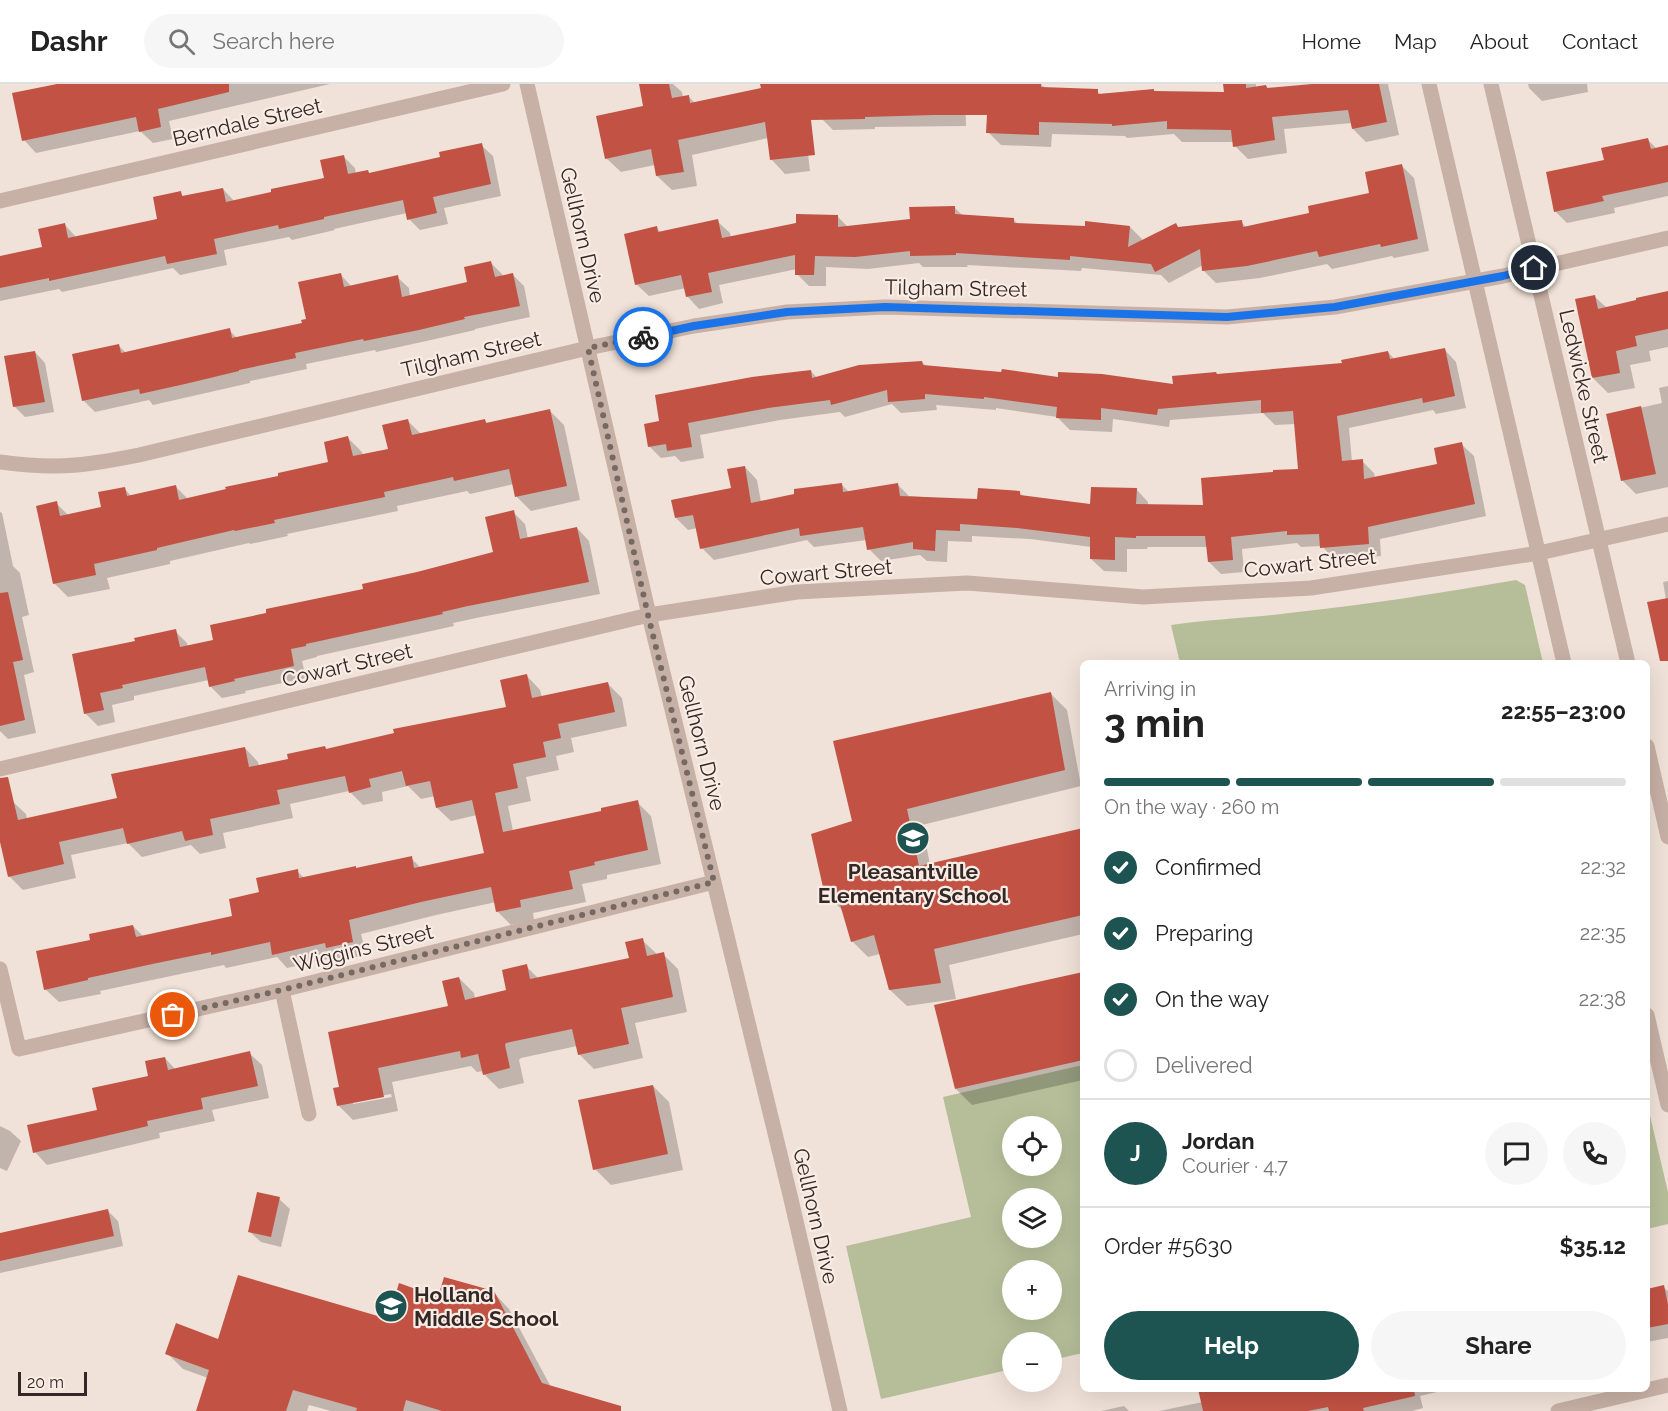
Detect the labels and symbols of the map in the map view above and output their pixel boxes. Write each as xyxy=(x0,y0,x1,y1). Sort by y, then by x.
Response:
street label: Berndale Street xyxy=(170,93,324,151)
street label: Gellhorn Drive xyxy=(555,165,611,305)
pin xyxy=(1508,242,1559,293)
street label: Tilgham Street xyxy=(884,274,1028,302)
courier xyxy=(613,307,673,367)
street label: Ledwicke Street xyxy=(1554,307,1614,465)
street label: Tilgham Street xyxy=(399,326,543,382)
street label: Cowart Street xyxy=(1243,544,1377,582)
street label: Cowart Street xyxy=(759,554,893,590)
street label: Cowart Street xyxy=(280,638,414,692)
street label: Gellhorn Drive xyxy=(673,673,731,813)
school or university icon: Pleasantville Elementary School xyxy=(895,820,931,856)
place label: Pleasantville Elementary School xyxy=(818,859,1009,908)
street label: Wiggins Street xyxy=(291,919,435,977)
pin xyxy=(147,989,198,1040)
street label: Gellhorn Drive xyxy=(788,1146,844,1286)
place label: Holland Middle School xyxy=(414,1282,559,1331)
school or university icon: Holland Middle School xyxy=(373,1288,409,1324)
scale bar xyxy=(18,1369,87,1396)

